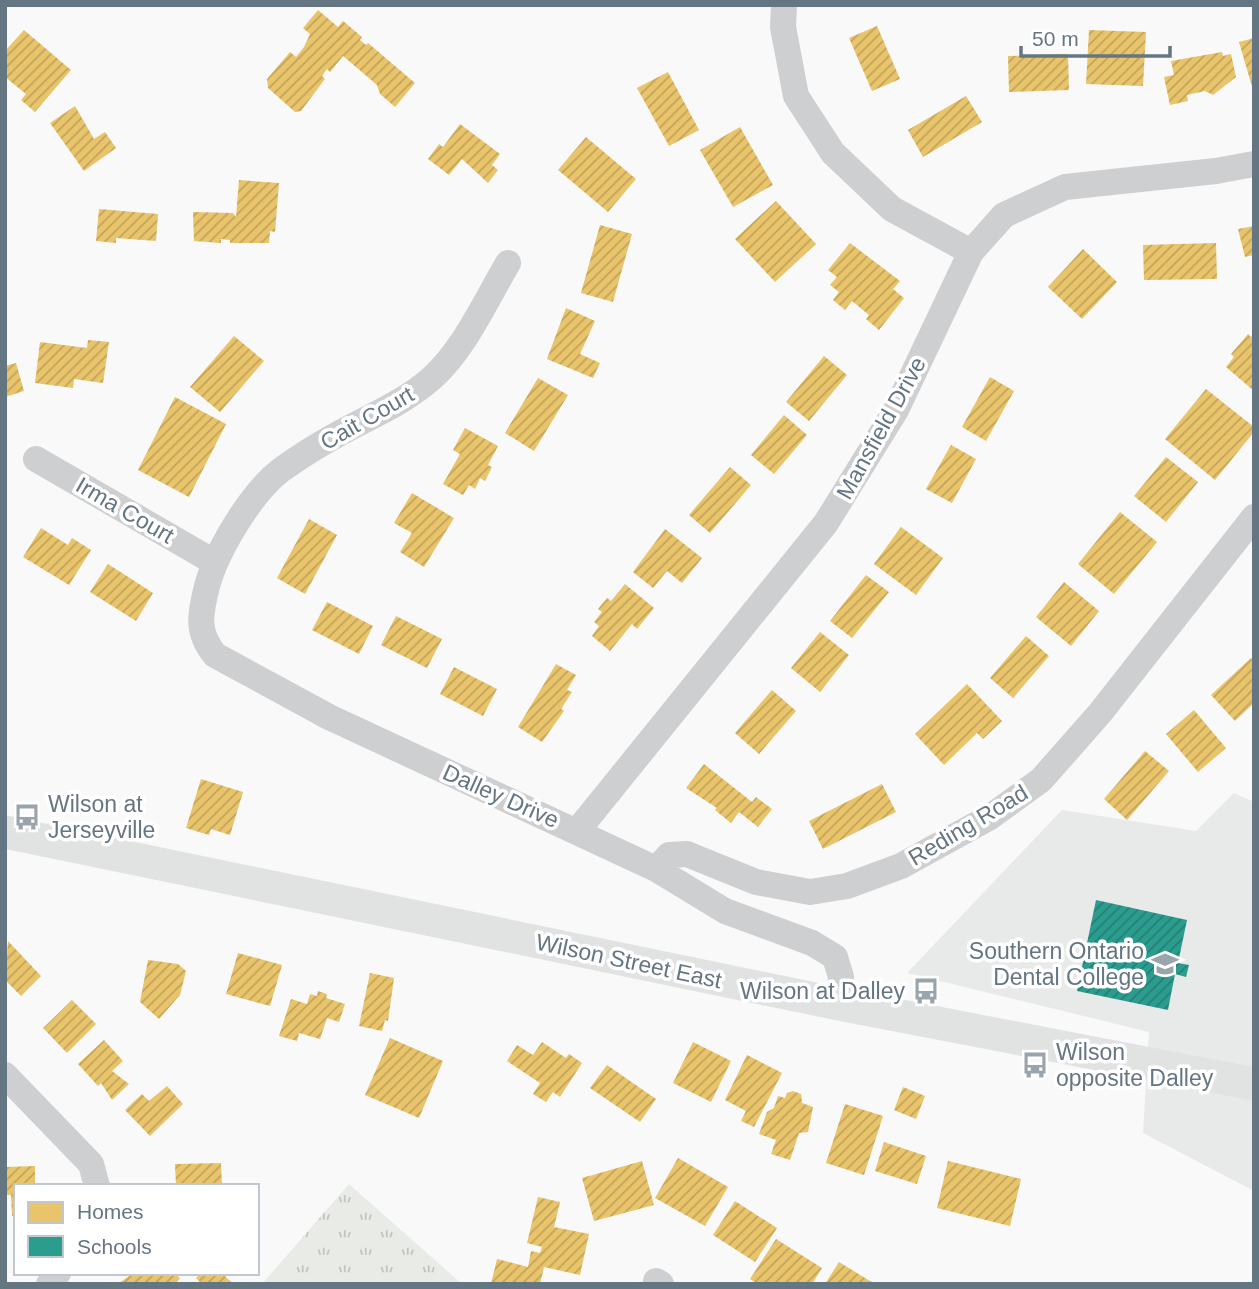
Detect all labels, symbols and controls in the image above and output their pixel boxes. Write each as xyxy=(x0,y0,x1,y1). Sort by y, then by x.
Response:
scale bar xyxy=(1021,14,1170,58)
text: 50 m xyxy=(1032,27,1079,50)
street label: Mansfield Drive xyxy=(831,352,931,504)
street label: Cait Court xyxy=(316,381,419,455)
street label: Irma Court xyxy=(71,472,179,549)
street label: Dalley Drive xyxy=(439,759,563,833)
street label: Reding Road xyxy=(904,779,1032,871)
place label: Wilson at Jerseyville xyxy=(48,791,155,843)
bus stop icon: Wilson at Jerseyville xyxy=(12,802,42,832)
street label: Wilson Street East xyxy=(534,929,725,994)
place label: Southern Ontario Dental College xyxy=(969,938,1144,990)
school or university icon: Southern Ontario Dental College xyxy=(1150,949,1180,979)
bus stop icon: Wilson at Dalley xyxy=(911,976,941,1006)
place label: Wilson at Dalley xyxy=(740,978,905,1004)
place label: Wilson opposite Dalley xyxy=(1056,1039,1214,1091)
bus stop icon: Wilson opposite Dalley xyxy=(1020,1050,1050,1080)
legend xyxy=(14,1184,259,1275)
text: Homes xyxy=(77,1200,144,1223)
text: Schools xyxy=(77,1235,152,1258)

